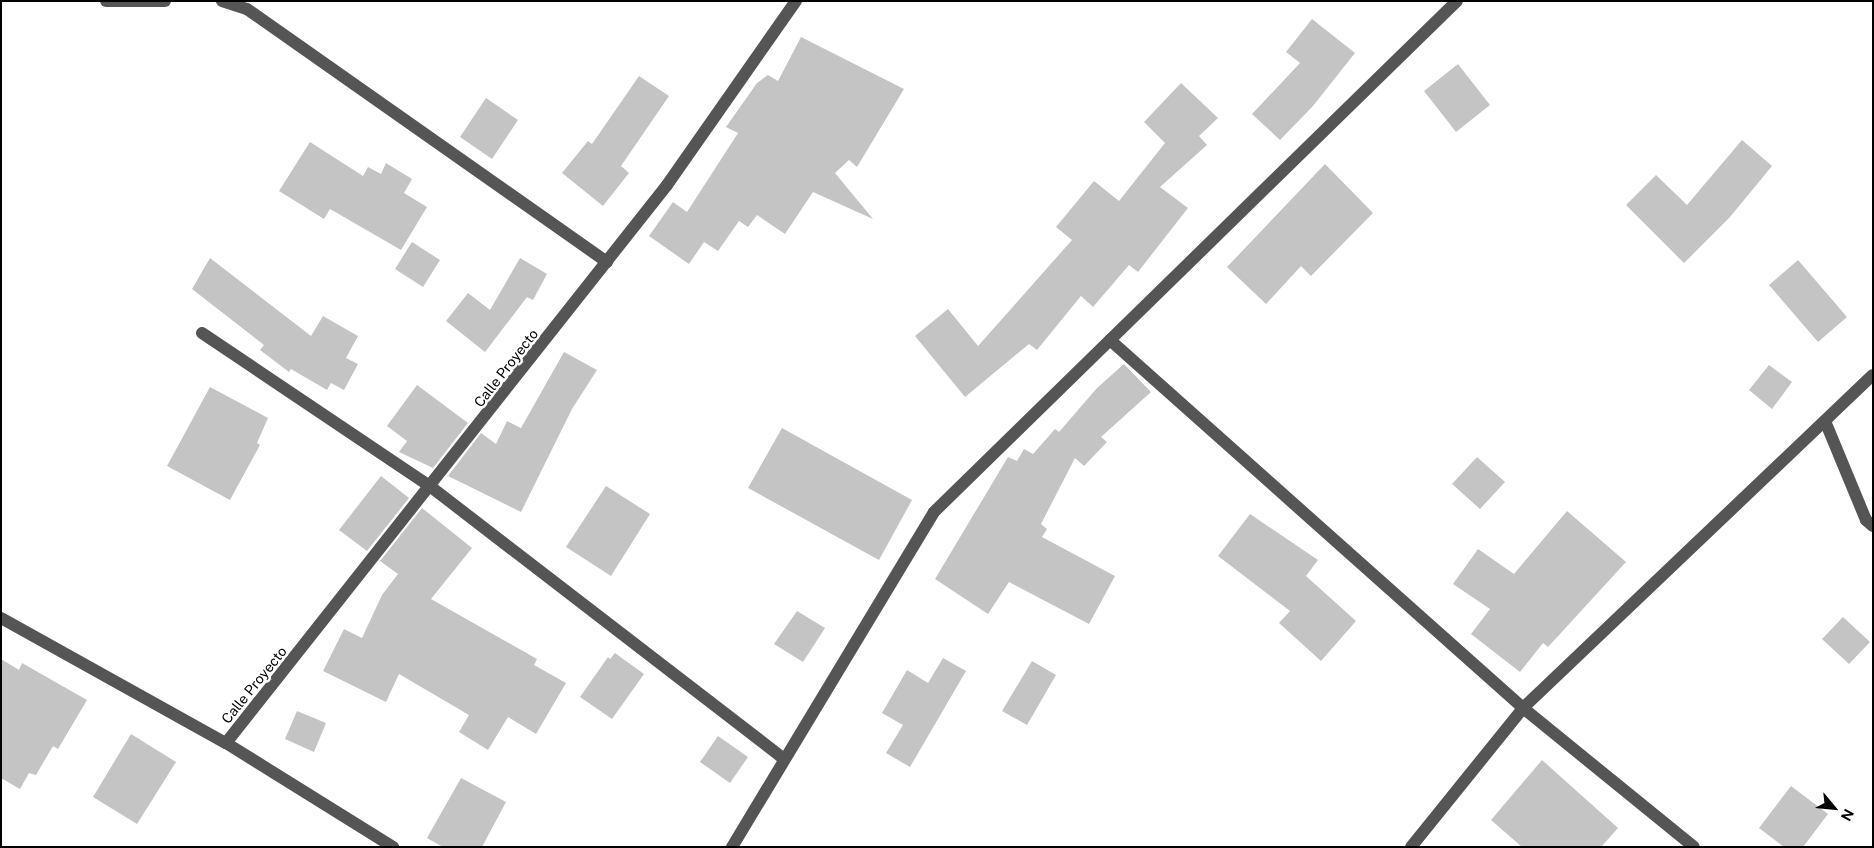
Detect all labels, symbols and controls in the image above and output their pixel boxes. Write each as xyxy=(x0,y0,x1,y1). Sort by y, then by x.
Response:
street label: Calle Proyecto xyxy=(470,326,542,410)
street label: Calle Proyecto xyxy=(218,643,290,727)
north arrow xyxy=(1809,783,1859,833)
text: N xyxy=(1838,806,1857,824)

